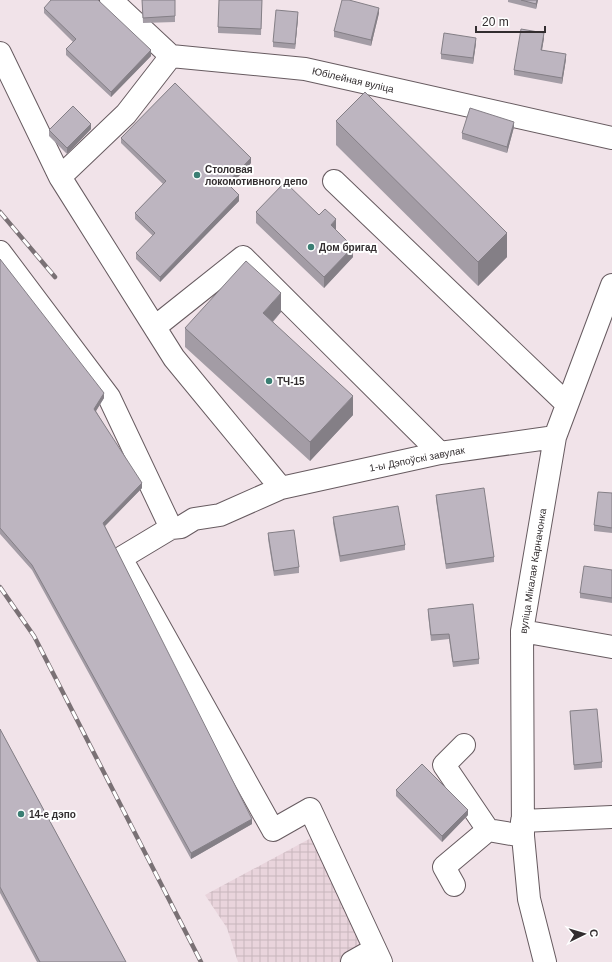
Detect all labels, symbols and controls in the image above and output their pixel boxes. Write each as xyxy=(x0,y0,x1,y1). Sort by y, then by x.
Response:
scale bar xyxy=(476,8,545,34)
text: 20 m xyxy=(482,15,509,29)
street label: Юбілейная вуліца xyxy=(311,65,395,95)
place label: Столовая локомотивного депо xyxy=(205,164,308,187)
marker: Столовая локомотивного депо xyxy=(192,170,202,180)
marker: Дом бригад xyxy=(306,242,316,252)
place label: Дом бригад xyxy=(319,242,378,253)
marker: ТЧ-15 xyxy=(264,376,274,386)
place label: ТЧ-15 xyxy=(277,376,305,387)
street label: 1-ы Дэпоўскі завулак xyxy=(368,444,466,474)
street label: вуліца Мікалая Карначонка xyxy=(518,507,548,634)
marker: 14-е дэпо xyxy=(16,809,26,819)
place label: 14-е дэпо xyxy=(29,809,76,820)
north arrow xyxy=(564,914,604,954)
text: С xyxy=(588,929,600,938)

